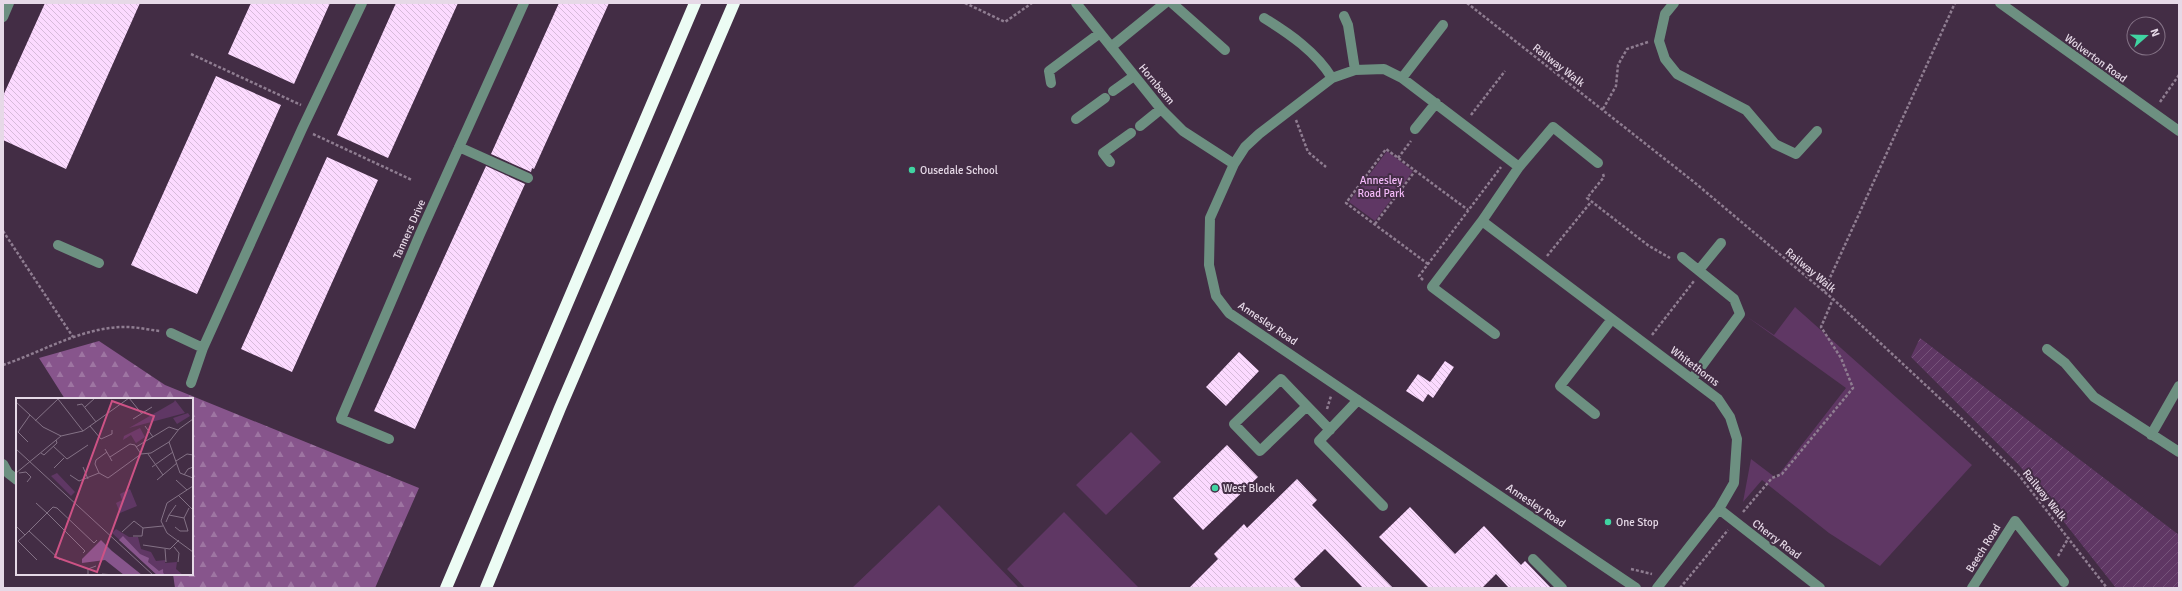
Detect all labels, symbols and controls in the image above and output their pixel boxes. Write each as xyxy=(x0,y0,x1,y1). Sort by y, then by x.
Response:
north arrow xyxy=(2126,16,2166,56)
text: N xyxy=(2148,27,2162,39)
street label: Wolverton Road xyxy=(2062,31,2130,85)
street label: Railway Walk xyxy=(1530,41,1588,90)
street label: Hornbeam xyxy=(1136,61,1177,107)
place label: Ousedale School xyxy=(920,164,998,177)
marker: Ousedale School xyxy=(907,165,917,175)
park label: Annesley Road Park xyxy=(1357,174,1405,200)
street label: Tanners Drive xyxy=(391,198,428,261)
street label: Railway Walk xyxy=(1783,245,1839,296)
street label: Annesley Road xyxy=(1236,299,1300,348)
street label: Whitethorns xyxy=(1668,344,1722,389)
inset map xyxy=(16,398,193,575)
street label: Railway Walk xyxy=(2020,467,2070,524)
street label: Annesley Road xyxy=(1504,481,1568,530)
place label: West Block xyxy=(1223,482,1275,495)
marker: West Block xyxy=(1210,483,1220,493)
place label: One Stop xyxy=(1616,516,1659,529)
marker: One Stop xyxy=(1603,517,1613,527)
street label: Cherry Road xyxy=(1750,517,1804,562)
street label: Beech Road xyxy=(1963,521,2004,575)

